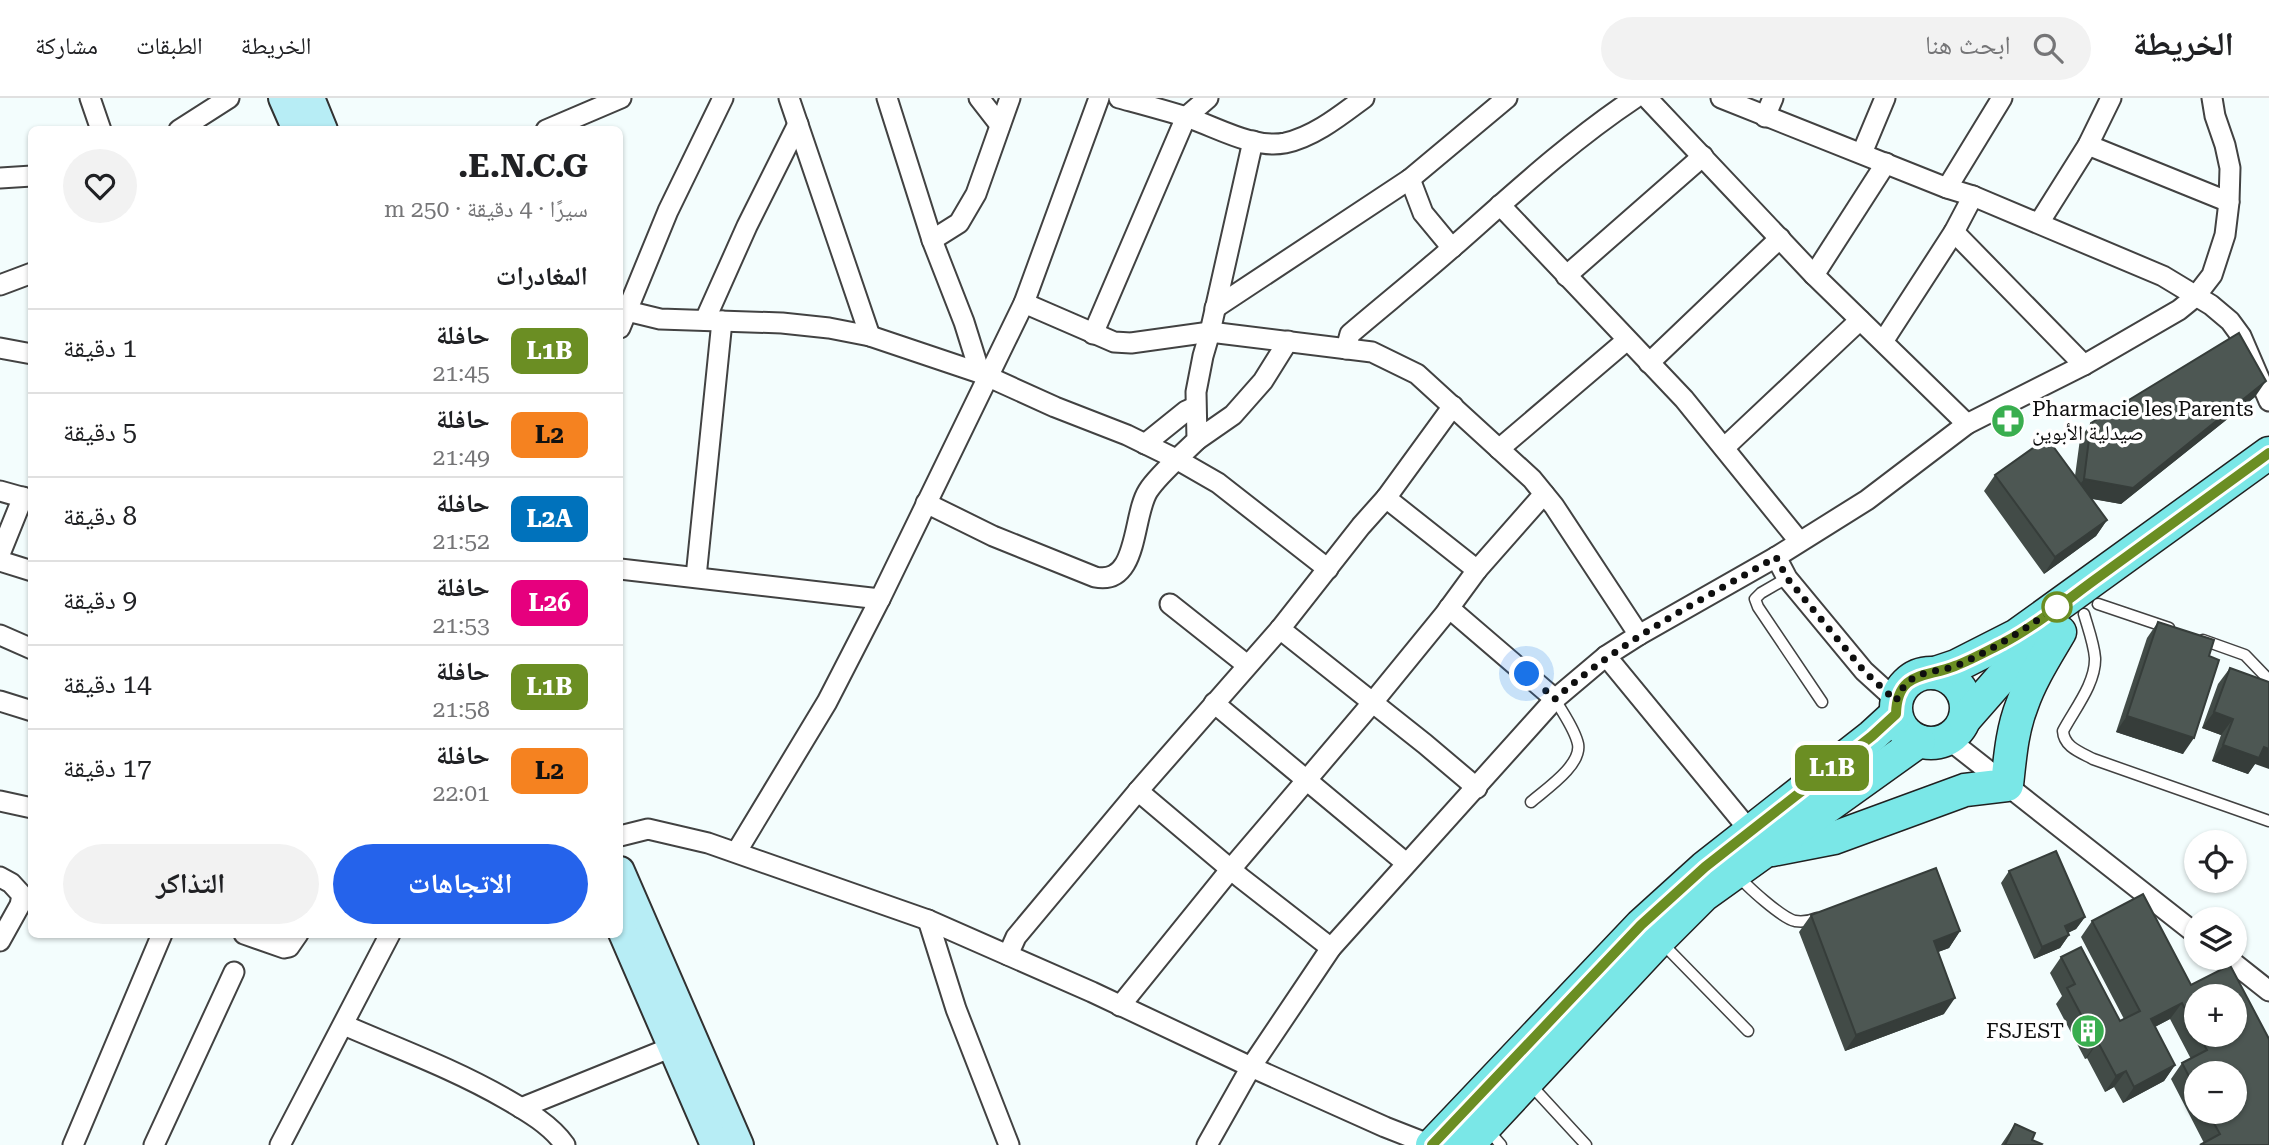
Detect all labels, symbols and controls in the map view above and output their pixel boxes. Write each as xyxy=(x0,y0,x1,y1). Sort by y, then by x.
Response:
search box xyxy=(1601,17,2091,80)
text: الخريطة xyxy=(2133,24,2234,63)
icon: search xyxy=(2029,29,2067,67)
text: ابحث هنا xyxy=(1925,30,2011,60)
text: مشاركة xyxy=(35,32,98,60)
text: الطبقات xyxy=(136,32,203,60)
text: الخريطة xyxy=(241,32,311,60)
text: E.N.C.G. xyxy=(458,146,588,185)
button: heart xyxy=(63,149,137,223)
text: سيرًا · 4 دقيقة · 250 m xyxy=(384,196,588,223)
text: المغادرات xyxy=(496,261,588,291)
text: حافلة xyxy=(436,320,490,350)
text: 1 دقيقة xyxy=(63,333,137,363)
text: L1B xyxy=(526,337,573,365)
text: 21:45 xyxy=(433,360,490,387)
place label: Pharmacie les Parents صيدلية الأبوين xyxy=(2032,397,2253,446)
pharmacy icon: Pharmacie les Parents صيدلية الأبوين xyxy=(1989,402,2027,440)
text: حافلة xyxy=(436,404,490,434)
text: 5 دقيقة xyxy=(63,417,137,447)
text: L2 xyxy=(535,421,564,449)
text: 21:49 xyxy=(433,444,490,471)
text: حافلة xyxy=(436,488,490,518)
text: 8 دقيقة xyxy=(63,501,137,531)
text: L2A xyxy=(526,505,573,533)
text: 21:52 xyxy=(433,528,490,555)
text: حافلة xyxy=(436,572,490,602)
text: 9 دقيقة xyxy=(63,585,137,615)
text: L26 xyxy=(528,589,571,617)
unlabelled marker xyxy=(2042,592,2072,622)
text: 21:53 xyxy=(433,612,490,639)
text: حافلة xyxy=(436,656,490,686)
your location xyxy=(1509,656,1544,691)
text: 14 دقيقة xyxy=(63,669,152,699)
text: L1B xyxy=(526,673,573,701)
text: 21:58 xyxy=(433,696,490,723)
text: حافلة xyxy=(436,740,490,770)
line badge: L1B xyxy=(1792,745,1872,791)
text: 17 دقيقة xyxy=(63,753,152,783)
text: L1B xyxy=(1809,754,1855,782)
text: L2 xyxy=(535,757,564,785)
text: 22:01 xyxy=(433,780,490,807)
map controls xyxy=(2184,830,2247,1124)
button: locate xyxy=(2184,830,2247,893)
button: التذاكر xyxy=(63,844,319,924)
button: الاتجاهات xyxy=(333,844,588,924)
button: layers xyxy=(2184,907,2247,970)
button: + xyxy=(2184,984,2247,1047)
building icon: FSJEST xyxy=(2069,1012,2107,1050)
place label: FSJEST xyxy=(1986,1019,2064,1043)
button: − xyxy=(2184,1061,2247,1124)

